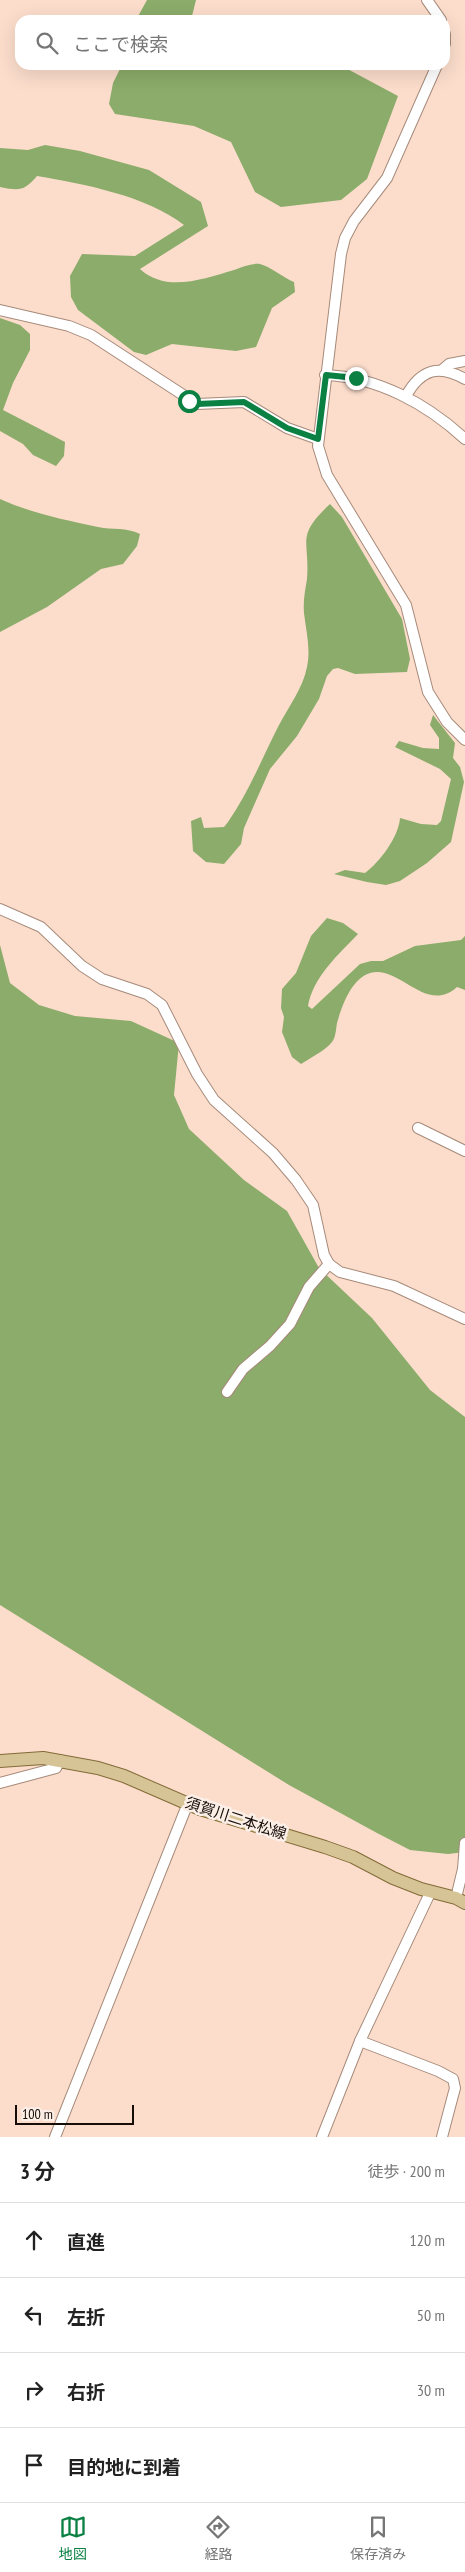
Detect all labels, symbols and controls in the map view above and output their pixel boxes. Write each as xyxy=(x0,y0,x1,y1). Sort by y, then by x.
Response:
search box xyxy=(15,15,450,70)
icon: search xyxy=(33,29,61,57)
text: ここで検索 xyxy=(73,32,168,56)
route end xyxy=(345,367,368,390)
route start xyxy=(178,390,201,413)
street label: 須賀川二本松線 xyxy=(183,1793,289,1843)
scale bar xyxy=(15,2102,134,2125)
text: 100 m xyxy=(22,2105,53,2123)
text: 3 分 xyxy=(20,2158,55,2185)
text: 徒歩 · 200 m xyxy=(367,2161,445,2181)
icon: ahead xyxy=(20,2226,48,2254)
text: 直進 xyxy=(67,2230,105,2254)
text: 120 m xyxy=(410,2230,445,2250)
icon: left xyxy=(20,2301,48,2329)
text: 左折 xyxy=(67,2305,105,2329)
text: 50 m xyxy=(417,2305,445,2325)
icon: right xyxy=(20,2376,48,2404)
text: 右折 xyxy=(67,2380,105,2404)
text: 30 m xyxy=(417,2380,445,2400)
icon: arrive xyxy=(20,2451,48,2479)
text: 目的地に到着 xyxy=(67,2455,181,2479)
tab: 地図 xyxy=(59,2513,87,2563)
tab: 経路 xyxy=(204,2513,232,2563)
tab: 保存済み xyxy=(350,2513,406,2563)

